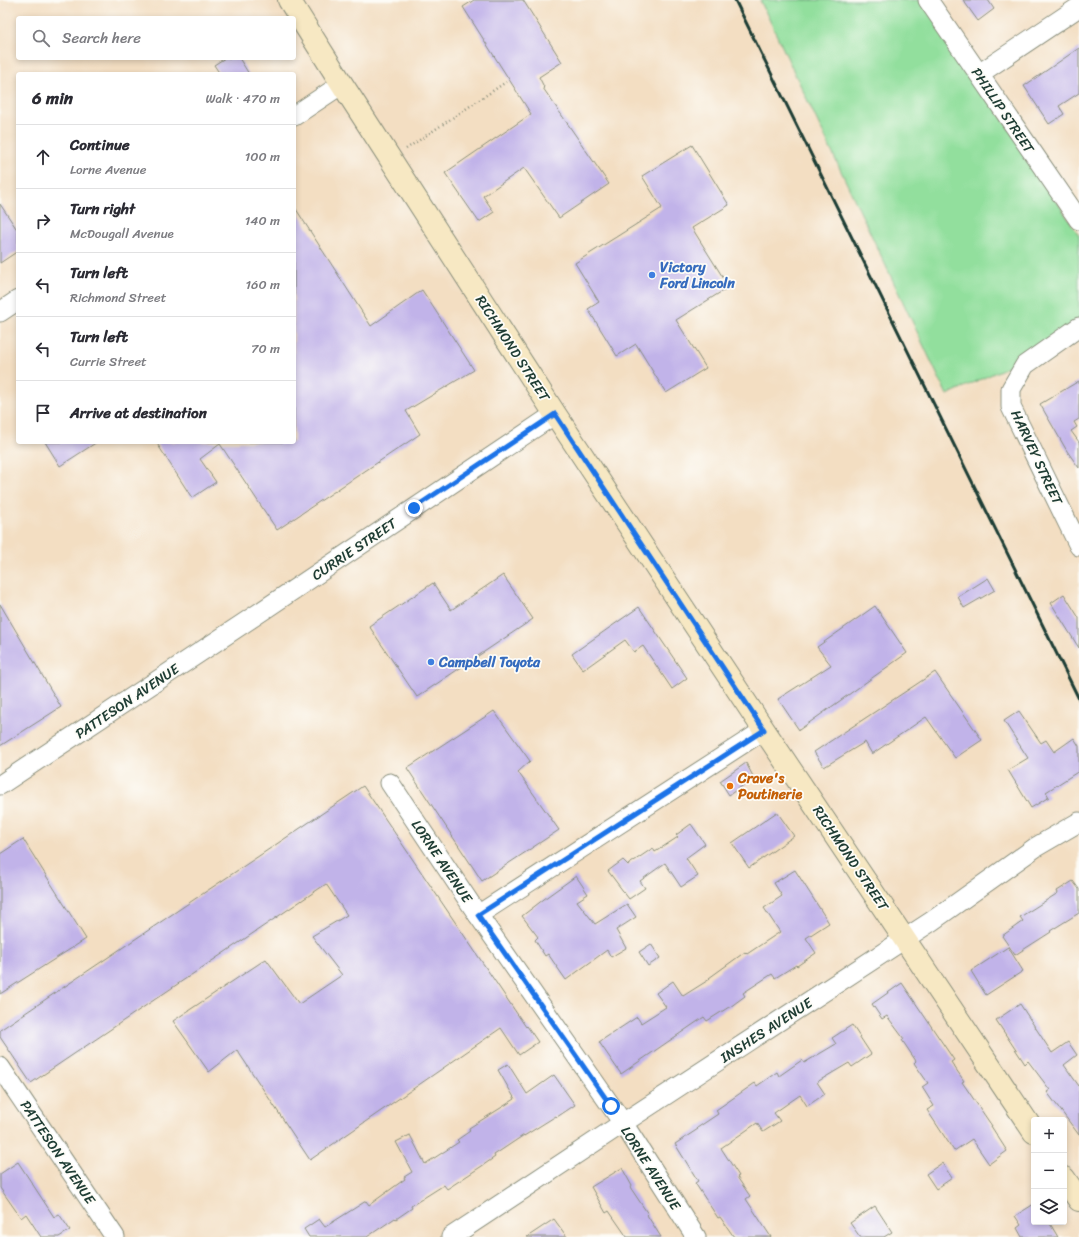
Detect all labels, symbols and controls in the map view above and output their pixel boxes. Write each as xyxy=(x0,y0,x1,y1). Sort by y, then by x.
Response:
search box xyxy=(16,16,296,60)
text: Search here xyxy=(62,25,141,51)
icon: search xyxy=(30,27,52,49)
street label: PHILLIP STREET xyxy=(964,62,1041,159)
text: 6 min xyxy=(32,83,73,113)
text: Walk · 470 m xyxy=(205,87,280,110)
text: Continue xyxy=(70,132,130,158)
text: 100 m xyxy=(245,145,280,168)
icon: ahead xyxy=(32,146,54,168)
text: Lorne Avenue xyxy=(70,158,147,181)
text: Turn right xyxy=(70,196,135,222)
text: 140 m xyxy=(245,209,280,232)
icon: right xyxy=(32,210,54,232)
text: McDougall Avenue xyxy=(70,222,174,245)
place label: Victory Ford Lincoln xyxy=(659,255,735,296)
text: Turn left xyxy=(70,260,128,286)
marker: Victory Ford Lincoln xyxy=(647,270,657,280)
text: 160 m xyxy=(245,273,280,296)
icon: left xyxy=(32,274,54,296)
text: Richmond Street xyxy=(70,286,166,309)
street label: RICHMOND STREET xyxy=(469,290,557,408)
text: Turn left xyxy=(70,324,128,350)
text: 70 m xyxy=(251,337,280,360)
icon: left xyxy=(32,338,54,360)
text: Currie Street xyxy=(70,350,147,373)
text: Arrive at destination xyxy=(70,400,207,426)
icon: arrive xyxy=(32,402,54,424)
street label: HARVEY STREET xyxy=(1004,406,1070,510)
route end xyxy=(405,499,423,517)
street label: CURRIE STREET xyxy=(306,511,403,587)
place label: Campbell Toyota xyxy=(438,650,541,675)
street label: PATTESON AVENUE xyxy=(70,656,186,746)
marker: Campbell Toyota xyxy=(426,657,436,667)
place label: Crave's Poutinerie xyxy=(737,766,802,807)
marker: Crave's Poutinerie xyxy=(725,781,735,791)
street label: RICHMOND STREET xyxy=(806,800,896,917)
street label: LORNE AVENUE xyxy=(404,814,480,909)
street label: INSHES AVENUE xyxy=(714,990,819,1070)
street label: PATTESON AVENUE xyxy=(13,1095,103,1211)
route start xyxy=(602,1097,620,1115)
map controls xyxy=(1031,1117,1067,1225)
button: + xyxy=(1031,1117,1067,1153)
street label: LORNE AVENUE xyxy=(614,1121,688,1216)
button: − xyxy=(1031,1153,1067,1189)
button: layers xyxy=(1031,1189,1067,1225)

